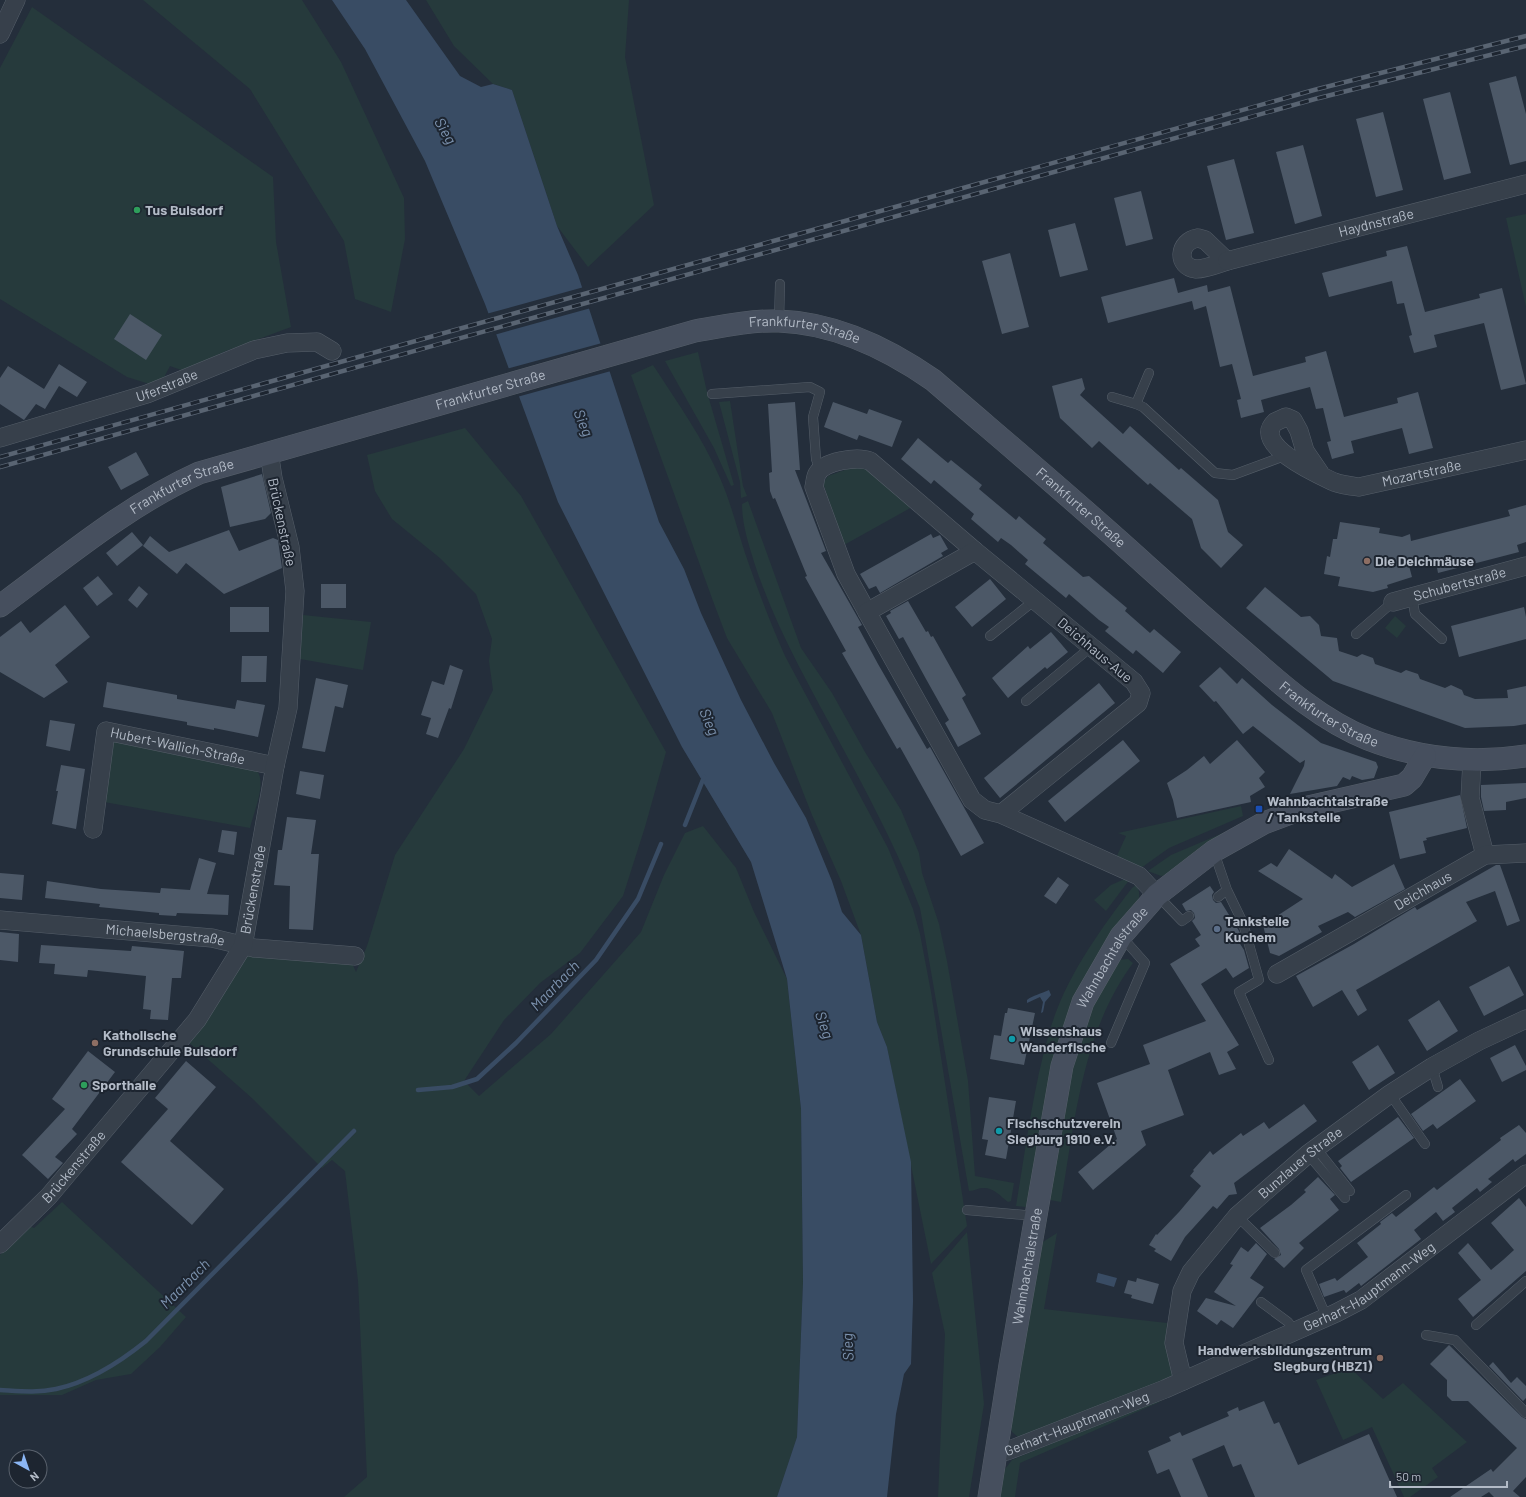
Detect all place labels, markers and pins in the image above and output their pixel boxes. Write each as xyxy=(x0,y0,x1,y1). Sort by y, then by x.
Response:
place label: Tus Buisdorf xyxy=(145,201,223,218)
marker: Tus Buisdorf xyxy=(132,205,142,215)
place label: Die Deichmäuse xyxy=(1375,552,1474,569)
marker: Die Deichmäuse xyxy=(1362,556,1372,566)
place label: Wahnbachtalstraße / Tankstelle xyxy=(1267,792,1389,825)
marker: Wahnbachtalstraße / Tankstelle xyxy=(1254,804,1264,814)
place label: Tankstelle Kuchem xyxy=(1225,912,1290,945)
marker: Tankstelle Kuchem xyxy=(1212,924,1222,934)
place label: Wissenshaus Wanderfische xyxy=(1020,1022,1107,1055)
place label: Katholische Grundschule Buisdorf xyxy=(103,1026,237,1059)
marker: Wissenshaus Wanderfische xyxy=(1007,1034,1017,1044)
marker: Katholische Grundschule Buisdorf xyxy=(90,1038,100,1048)
place label: Sporthalle xyxy=(92,1076,157,1093)
marker: Sporthalle xyxy=(79,1080,89,1090)
place label: Fischschutzverein Siegburg 1910 e.V. xyxy=(1007,1114,1121,1147)
marker: Fischschutzverein Siegburg 1910 e.V. xyxy=(994,1126,1004,1136)
place label: Handwerksbildungszentrum Siegburg (HBZ1) xyxy=(1198,1341,1372,1374)
marker: Handwerksbildungszentrum Siegburg (HBZ1) xyxy=(1375,1353,1385,1363)

